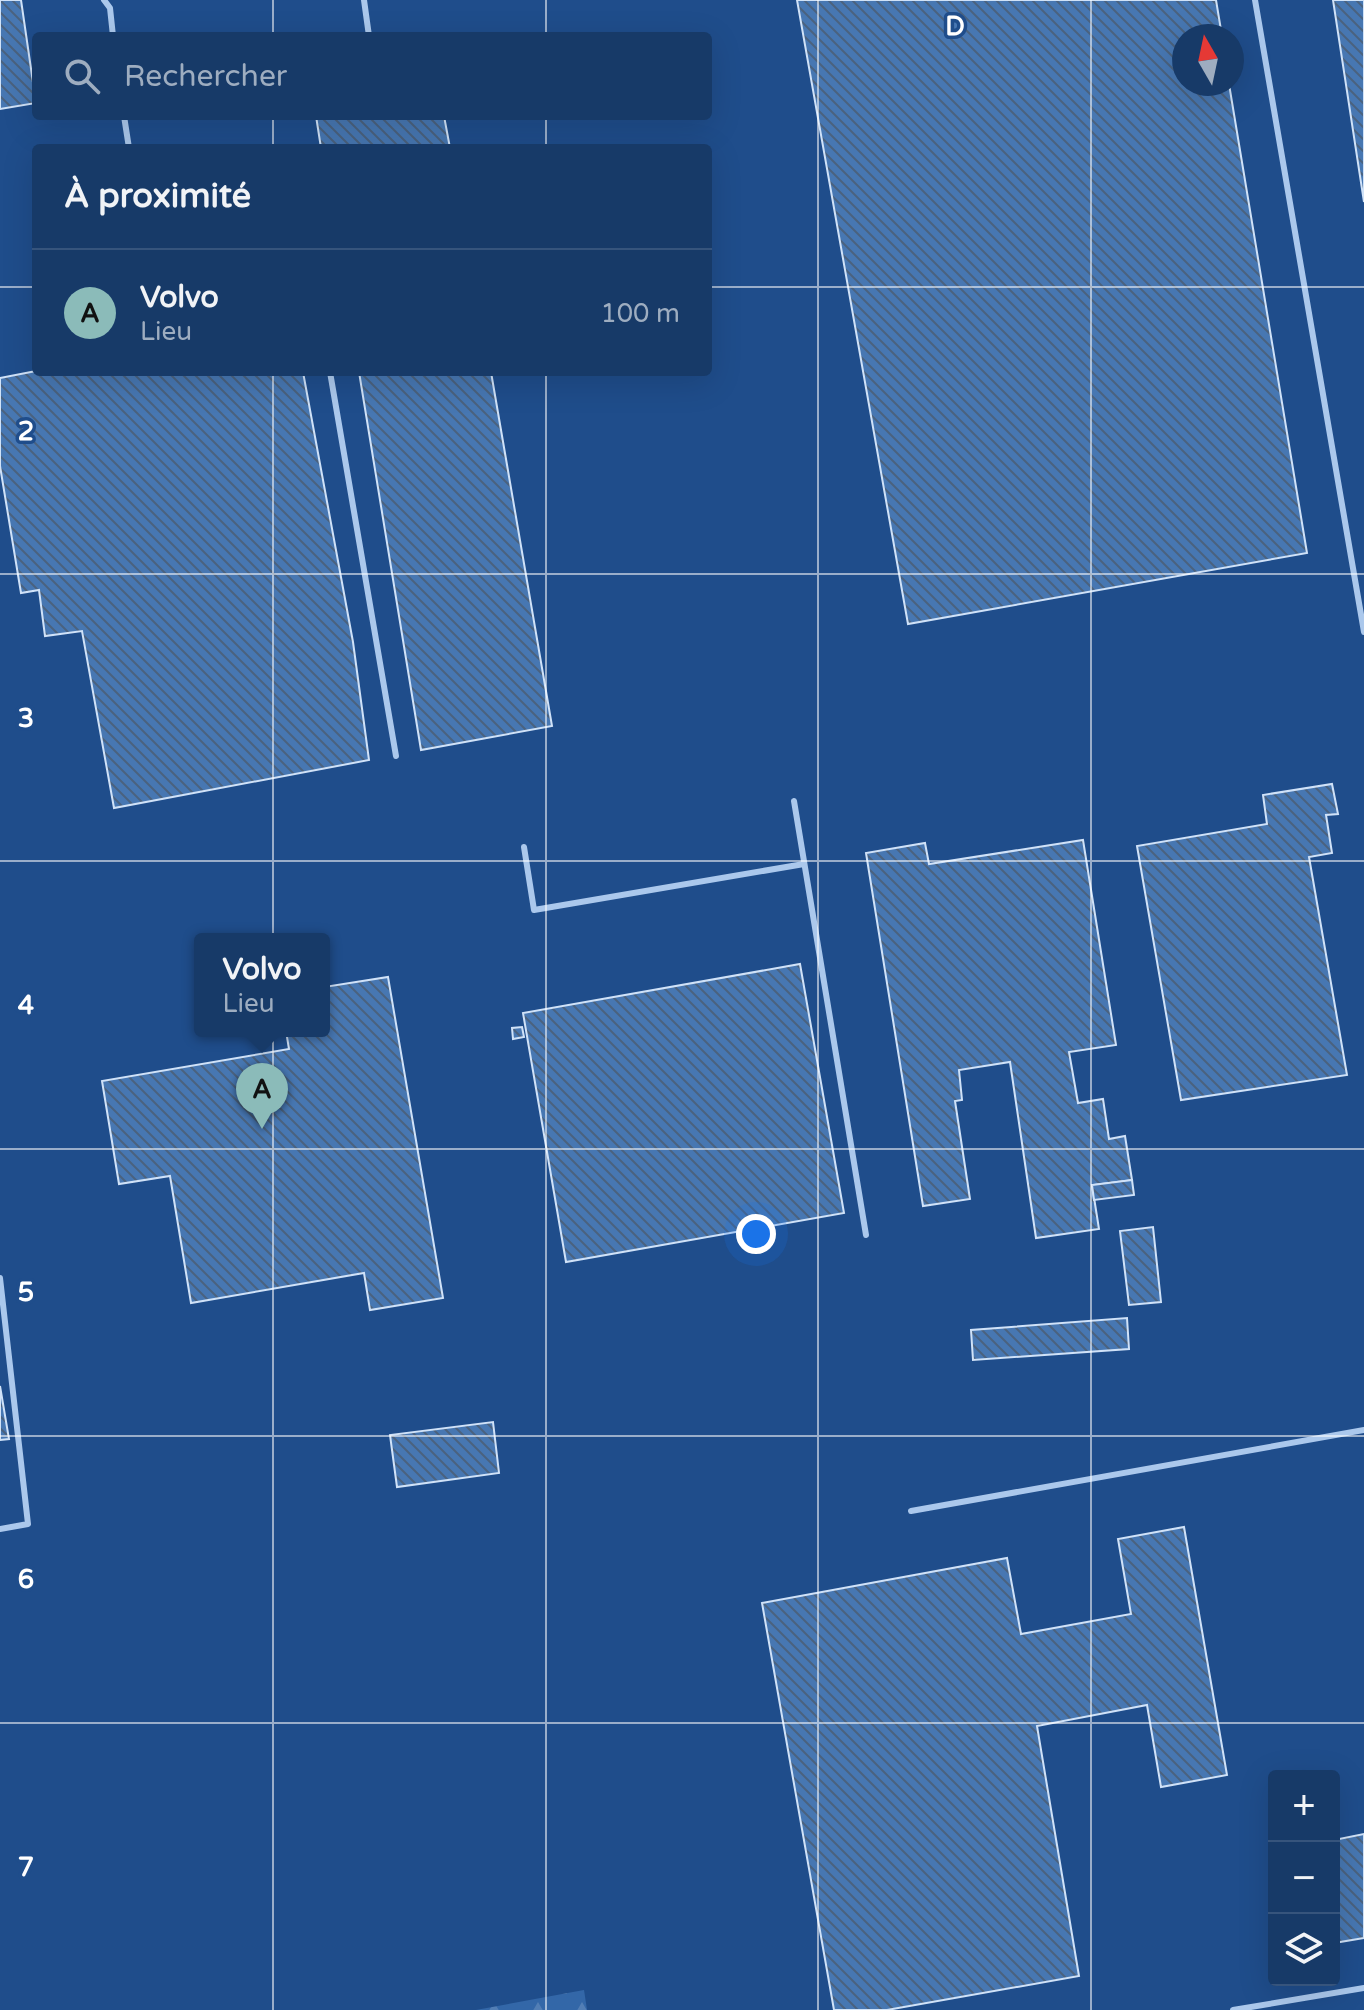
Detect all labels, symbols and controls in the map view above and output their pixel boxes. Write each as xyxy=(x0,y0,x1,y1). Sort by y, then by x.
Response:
text: D xyxy=(945,11,965,42)
north arrow xyxy=(1172,24,1244,96)
search box xyxy=(32,32,712,120)
icon: search xyxy=(60,54,104,98)
text: Rechercher xyxy=(124,58,287,95)
text: À proximité xyxy=(64,176,251,217)
text: Volvo xyxy=(140,279,219,316)
text: A xyxy=(80,298,100,329)
text: 100 m xyxy=(600,298,680,329)
text: Lieu xyxy=(140,316,192,347)
text: 2 xyxy=(18,416,34,447)
text: 3 xyxy=(18,703,34,734)
popup xyxy=(194,933,330,1037)
text: Volvo xyxy=(223,951,301,988)
text: Lieu xyxy=(223,988,275,1019)
text: 4 xyxy=(18,990,34,1021)
pin: A xyxy=(236,1063,288,1129)
your location xyxy=(736,1214,776,1254)
text: 5 xyxy=(18,1277,34,1308)
text: 6 xyxy=(18,1564,34,1595)
map controls xyxy=(1268,1770,1340,1986)
button: + xyxy=(1268,1770,1340,1842)
button: − xyxy=(1268,1842,1340,1914)
text: 7 xyxy=(18,1852,34,1883)
button: layers xyxy=(1268,1914,1340,1986)

